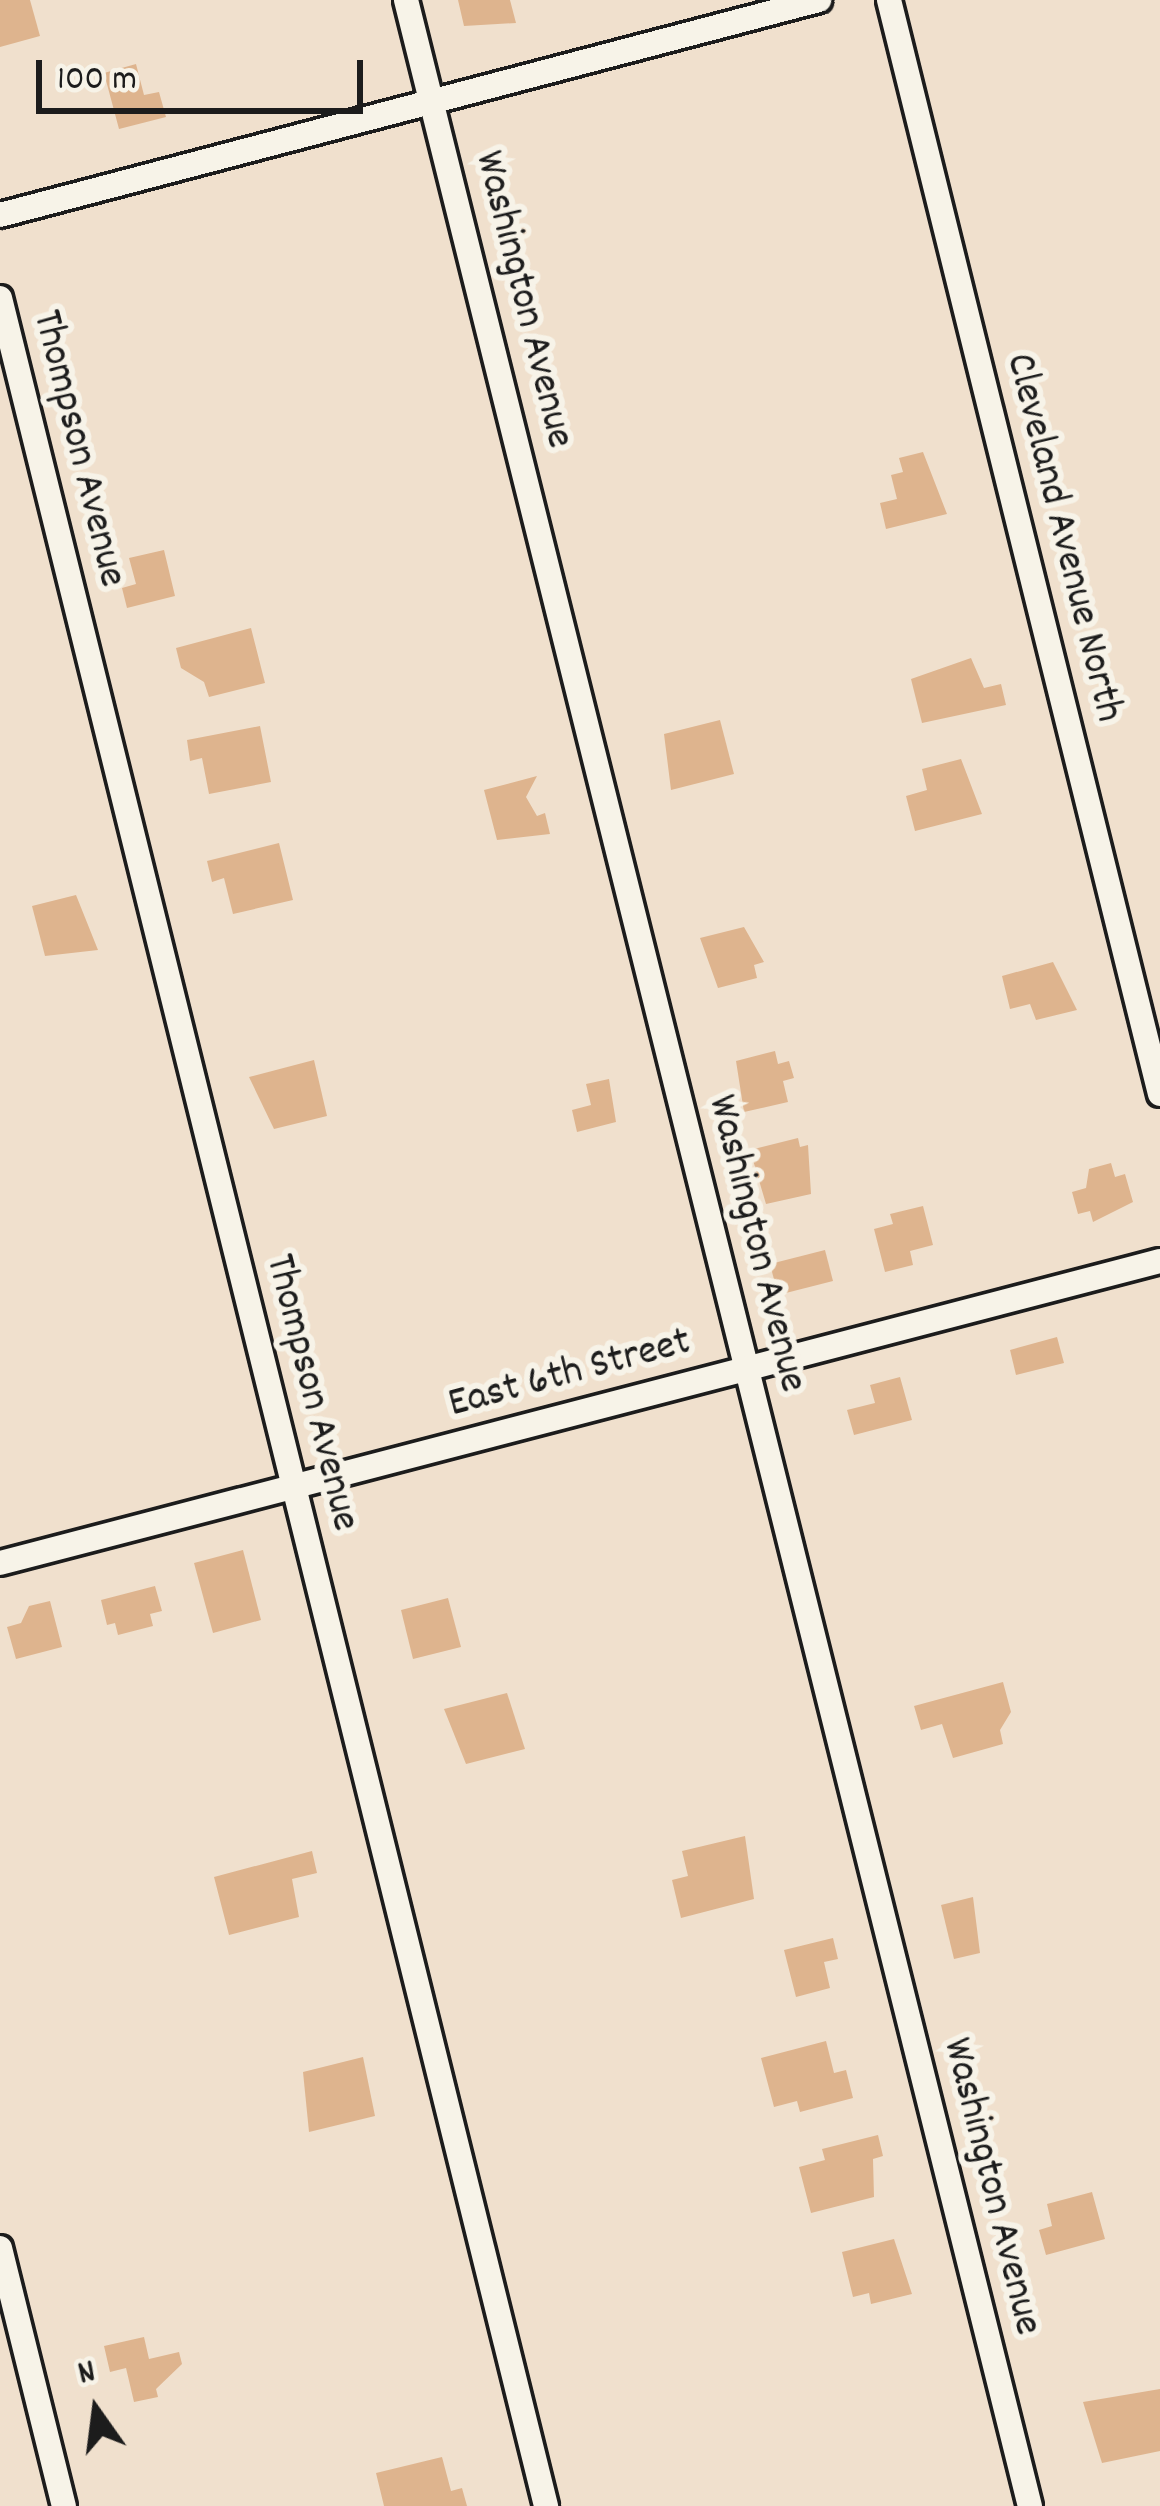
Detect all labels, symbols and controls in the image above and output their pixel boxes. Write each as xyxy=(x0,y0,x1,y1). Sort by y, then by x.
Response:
scale bar xyxy=(42,36,369,110)
text: 100 m xyxy=(57,55,137,107)
street label: Washington Avenue xyxy=(461,146,583,454)
street label: Thompson Avenue xyxy=(18,305,136,593)
street label: Cleveland Avenue North xyxy=(992,349,1132,727)
street label: Washington Avenue xyxy=(694,1090,816,1398)
street label: Thompson Avenue xyxy=(251,1249,369,1537)
street label: East 6th Street xyxy=(443,1318,697,1432)
street label: Washington Avenue xyxy=(929,2033,1051,2341)
north arrow xyxy=(36,2350,156,2470)
text: N xyxy=(74,2350,101,2399)

